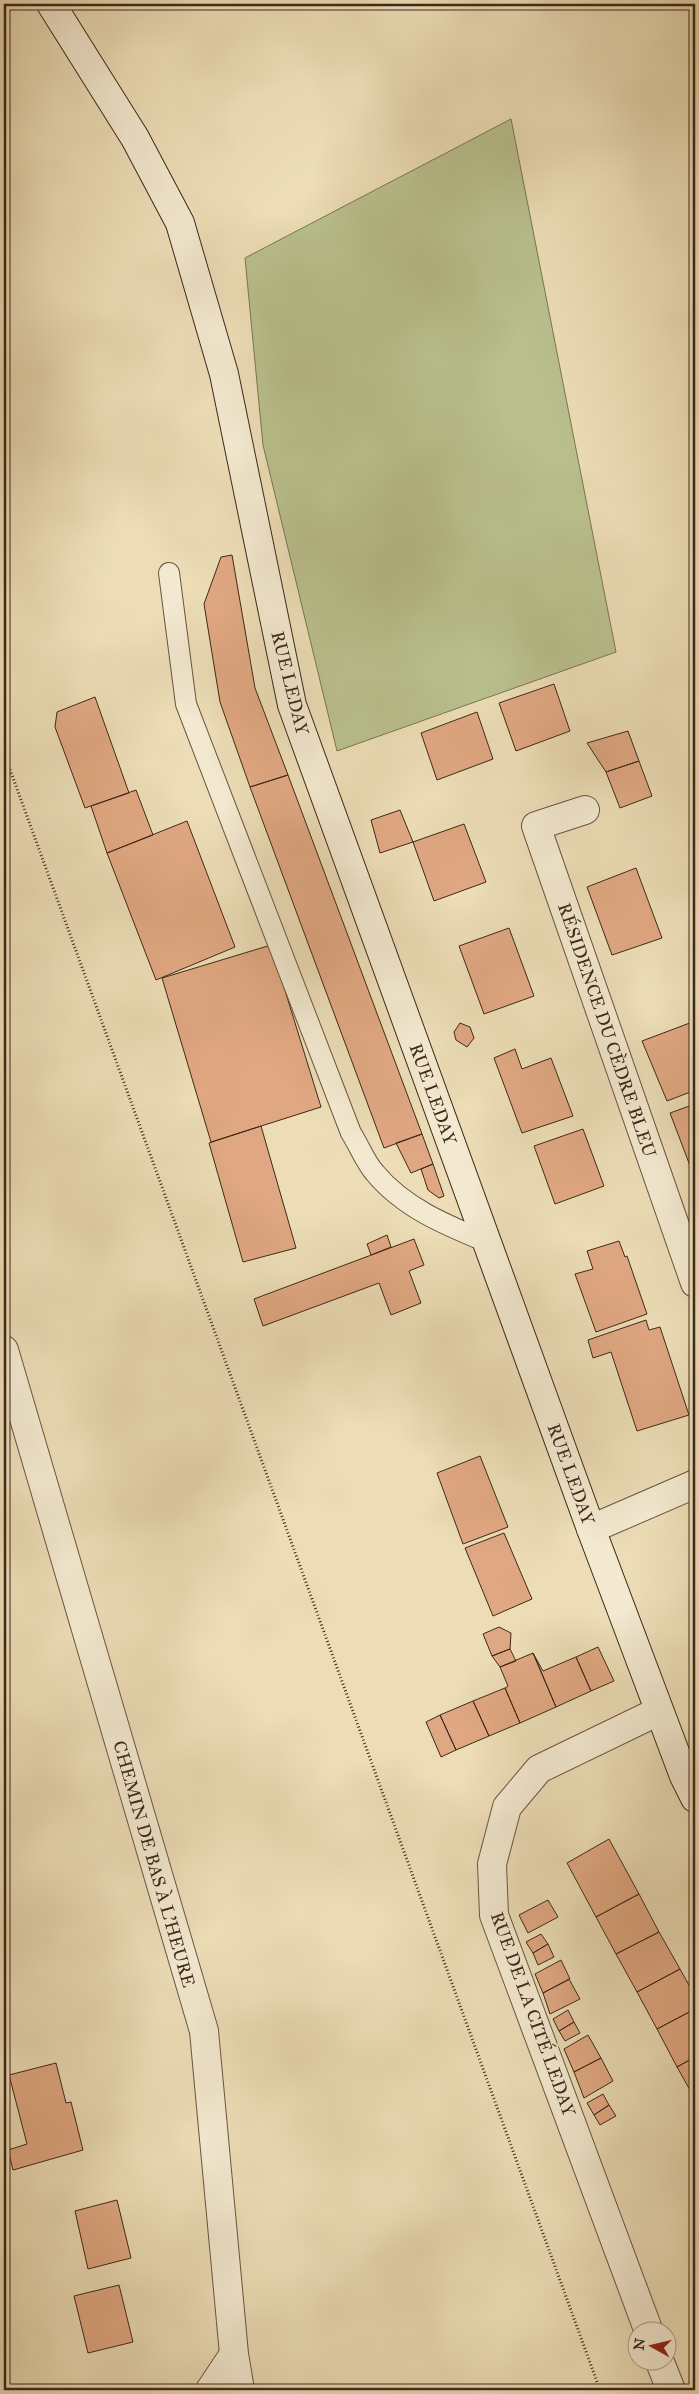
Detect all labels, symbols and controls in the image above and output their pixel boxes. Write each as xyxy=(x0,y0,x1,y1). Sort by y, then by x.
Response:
street label: RUE LEDAY xyxy=(266,629,314,738)
street label: RÉSIDENCE DU CÈDRE BLEU xyxy=(553,899,663,1161)
street label: RUE LEDAY xyxy=(405,1040,462,1148)
street label: RUE LEDAY xyxy=(543,1420,600,1528)
street label: CHEMIN DE BAS À L'HEURE xyxy=(108,1738,202,1990)
street label: RUE DE LA CITÉ LEDAY xyxy=(486,1908,582,2120)
north arrow xyxy=(626,2322,676,2372)
text: N xyxy=(630,2337,649,2351)

